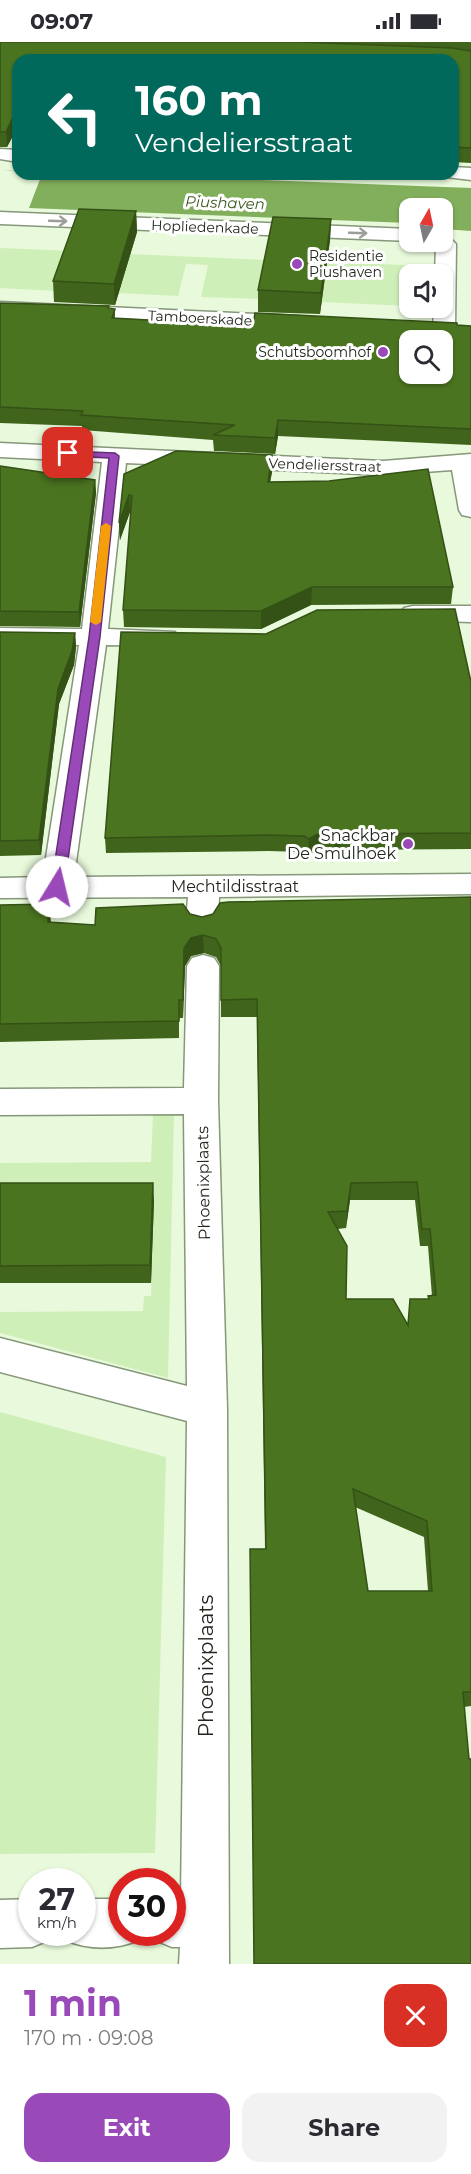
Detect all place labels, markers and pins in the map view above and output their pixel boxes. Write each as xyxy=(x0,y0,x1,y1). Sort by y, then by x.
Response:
place label: Residentie Piushaven xyxy=(309,247,384,281)
marker: Residentie Piushaven xyxy=(290,257,304,271)
place label: Schutsboomhof xyxy=(258,343,372,361)
marker: Schutsboomhof xyxy=(376,345,390,359)
pin xyxy=(42,427,93,478)
place label: Snackbar De Smulhoek xyxy=(287,826,396,863)
marker: Snackbar De Smulhoek xyxy=(401,837,415,851)

